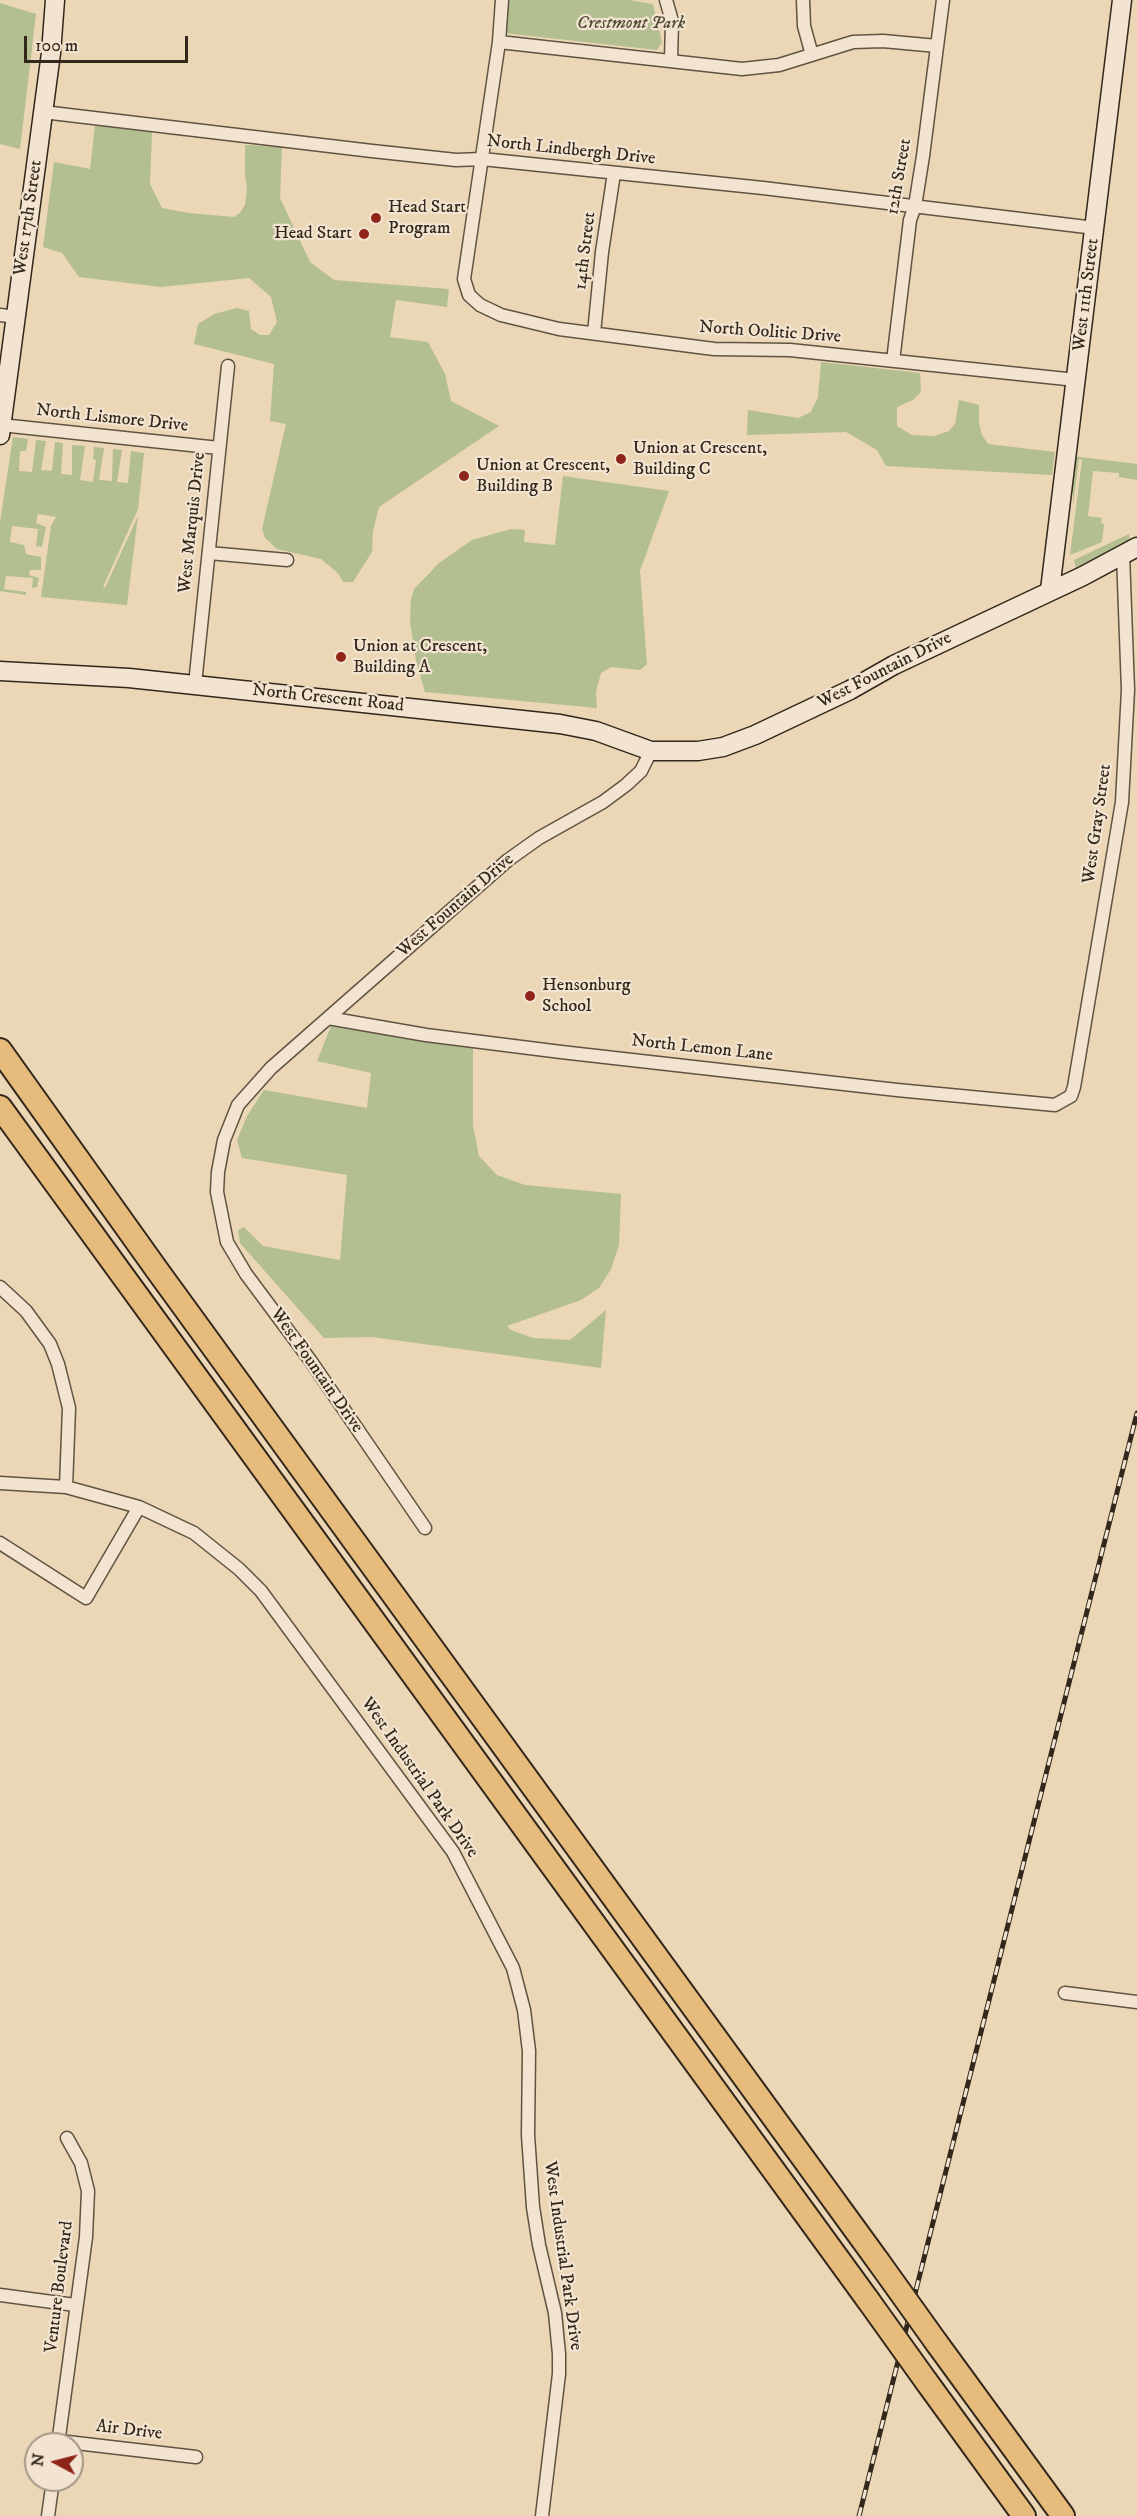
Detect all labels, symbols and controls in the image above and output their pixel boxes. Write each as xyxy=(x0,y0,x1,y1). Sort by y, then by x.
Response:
park label: Crestmont Park xyxy=(577,13,685,35)
scale bar xyxy=(27,24,190,62)
text: 100 m xyxy=(35,35,78,57)
street label: North Lindbergh Drive xyxy=(486,131,656,171)
street label: 12th Street xyxy=(883,137,917,217)
street label: West 17th Street xyxy=(10,159,48,277)
place label: Head Start Program xyxy=(388,197,466,240)
marker: Head Start Program xyxy=(369,211,383,225)
street label: 14th Street xyxy=(570,211,602,291)
place label: Head Start xyxy=(274,223,352,245)
marker: Head Start xyxy=(357,227,371,241)
street label: West 11th Street xyxy=(1069,237,1105,353)
street label: North Oolitic Drive xyxy=(698,317,842,349)
street label: North Lismore Drive xyxy=(35,400,189,438)
place label: Union at Crescent, Building C xyxy=(633,438,767,480)
street label: West Marquis Drive xyxy=(175,451,211,595)
marker: Union at Crescent, Building C xyxy=(614,452,628,466)
place label: Union at Crescent, Building B xyxy=(476,455,610,498)
marker: Union at Crescent, Building B xyxy=(457,469,471,483)
street label: West Fountain Drive xyxy=(814,628,956,714)
place label: Union at Crescent, Building A xyxy=(353,636,487,678)
marker: Union at Crescent, Building A xyxy=(334,650,348,664)
street label: North Crescent Road xyxy=(251,680,405,718)
street label: West Gray Street xyxy=(1079,763,1117,885)
street label: West Fountain Drive xyxy=(393,850,519,962)
place label: Hensonburg School xyxy=(542,975,630,1018)
marker: Hensonburg School xyxy=(523,989,537,1003)
street label: North Lemon Lane xyxy=(630,1031,774,1067)
street label: West Fountain Drive xyxy=(265,1304,367,1438)
street label: West Industrial Park Drive xyxy=(355,1694,483,1862)
street label: West Industrial Park Drive xyxy=(538,2160,586,2352)
street label: Venture Boulevard xyxy=(41,2220,79,2354)
street label: Air Drive xyxy=(95,2416,163,2446)
north arrow xyxy=(24,2432,84,2492)
text: N xyxy=(27,2452,49,2468)

